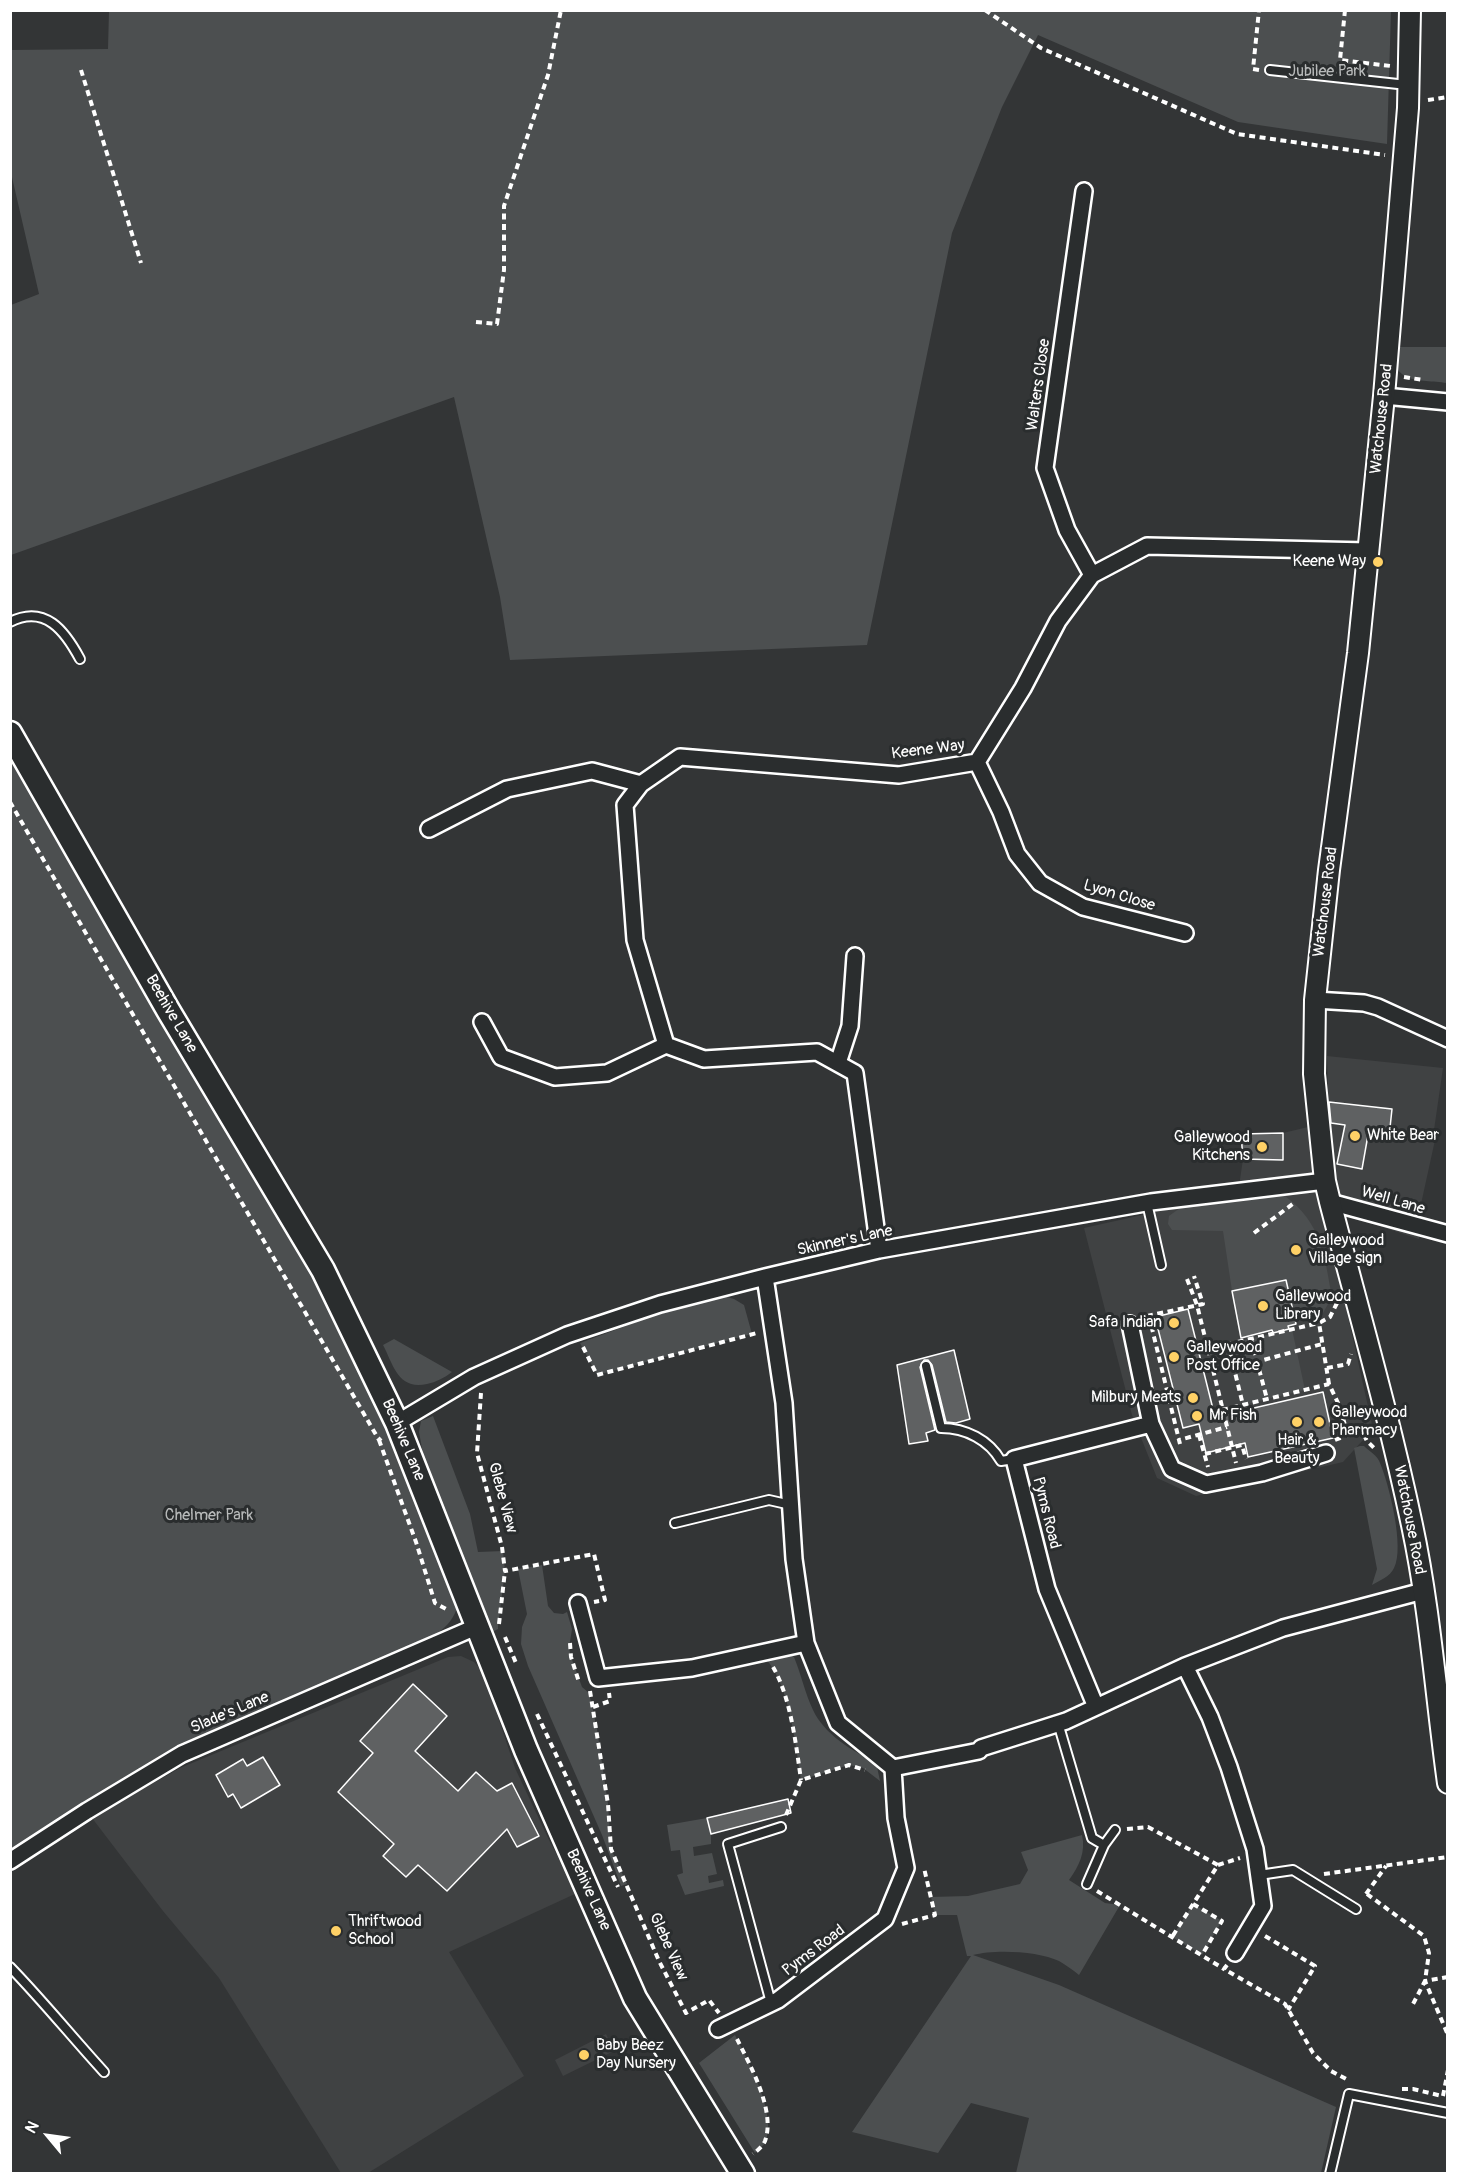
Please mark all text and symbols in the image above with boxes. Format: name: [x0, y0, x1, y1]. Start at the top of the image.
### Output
park label: Jubilee Park: [1288, 62, 1366, 82]
street label: Walters Close: [1023, 338, 1055, 432]
street label: Watchouse Road: [1367, 363, 1397, 475]
place label: Keene Way: [1293, 552, 1366, 572]
marker: Keene Way: [1371, 555, 1385, 569]
street label: Keene Way: [890, 736, 966, 764]
street label: Watchouse Road: [1310, 846, 1342, 958]
street label: Lyon Close: [1081, 876, 1157, 916]
street label: Beehive Lane: [141, 971, 201, 1057]
place label: White Bear: [1367, 1126, 1439, 1146]
place label: Galleywood Kitchens: [1174, 1128, 1250, 1166]
marker: White Bear: [1348, 1129, 1362, 1143]
marker: Galleywood Kitchens: [1255, 1140, 1269, 1154]
street label: Well Lane: [1359, 1183, 1427, 1219]
street label: Skinner's Lane: [796, 1222, 894, 1260]
place label: Galleywood Village sign: [1308, 1231, 1384, 1269]
marker: Galleywood Village sign: [1289, 1243, 1303, 1257]
place label: Galleywood Library: [1275, 1287, 1351, 1325]
marker: Galleywood Library: [1256, 1299, 1270, 1313]
place label: Safa Indian: [1088, 1313, 1162, 1333]
marker: Safa Indian: [1167, 1316, 1181, 1330]
place label: Galleywood Post Office: [1186, 1338, 1262, 1376]
marker: Galleywood Post Office: [1167, 1350, 1181, 1364]
place label: Milbury Meats: [1091, 1388, 1181, 1408]
marker: Milbury Meats: [1186, 1391, 1200, 1405]
street label: Beehive Lane: [377, 1396, 429, 1484]
place label: Galleywood Pharmacy: [1331, 1403, 1407, 1441]
place label: Mr Fish: [1209, 1406, 1257, 1426]
marker: Mr Fish: [1190, 1409, 1204, 1423]
marker: Hair & Beauty: [1290, 1415, 1304, 1429]
marker: Galleywood Pharmacy: [1312, 1415, 1326, 1429]
place label: Hair & Beauty: [1274, 1431, 1320, 1469]
street label: Glebe View: [483, 1461, 521, 1535]
street label: Watchouse Road: [1389, 1464, 1429, 1576]
street label: Pyms Road: [1028, 1475, 1064, 1551]
park label: Chelmer Park: [165, 1506, 253, 1526]
street label: Slade's Lane: [188, 1688, 272, 1738]
street label: Beehive Lane: [561, 1846, 615, 1934]
street label: Glebe View: [644, 1910, 692, 1984]
place label: Thriftwood School: [348, 1912, 422, 1950]
street label: Pyms Road: [779, 1921, 849, 1981]
marker: Thriftwood School: [329, 1924, 343, 1938]
place label: Baby Beez Day Nursery: [596, 2036, 676, 2074]
marker: Baby Beez Day Nursery: [577, 2048, 591, 2062]
north arrow: [18, 2106, 78, 2166]
text: N: [21, 2118, 44, 2137]

